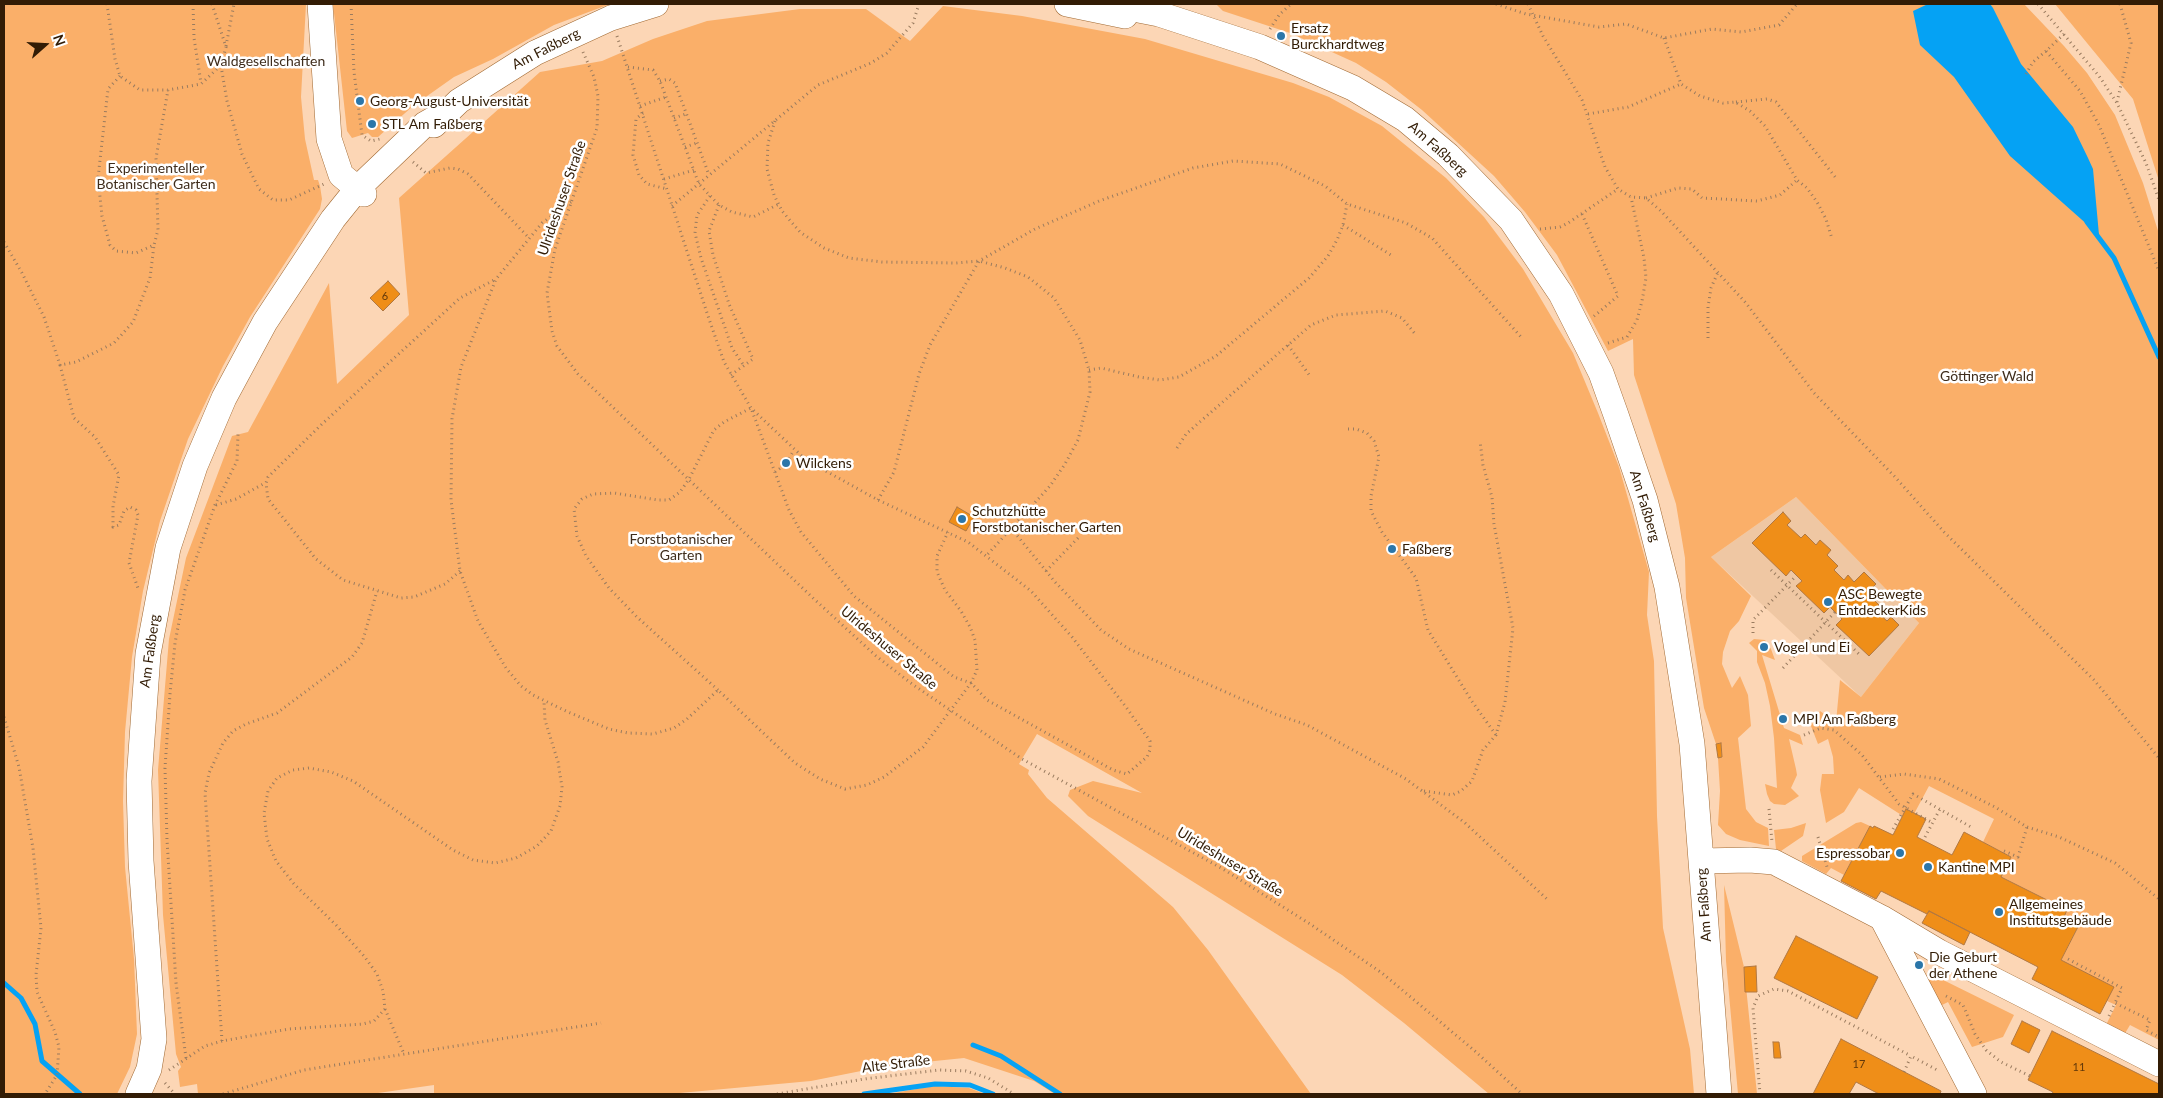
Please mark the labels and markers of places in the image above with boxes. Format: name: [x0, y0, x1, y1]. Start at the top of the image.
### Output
place label: Ersatz Burckhardtweg: [1291, 20, 1384, 52]
marker: Ersatz Burckhardtweg: [1275, 30, 1287, 42]
place label: Georg-August-Universität: [370, 93, 528, 109]
marker: Georg-August-Universität: [354, 95, 366, 107]
place label: STL Am Faßberg: [382, 116, 483, 132]
marker: STL Am Faßberg: [366, 118, 378, 130]
place label: Wilckens: [796, 455, 852, 471]
marker: Wilckens: [780, 457, 792, 469]
place label: Schutzhütte Forstbotanischer Garten: [972, 503, 1121, 536]
marker: Schutzhütte Forstbotanischer Garten: [956, 513, 968, 525]
place label: Faßberg: [1402, 541, 1451, 557]
marker: Faßberg: [1386, 543, 1398, 555]
place label: ASC Bewegte EntdeckerKids: [1838, 586, 1926, 618]
marker: ASC Bewegte EntdeckerKids: [1822, 596, 1834, 608]
place label: Vogel und Ei: [1774, 639, 1850, 655]
marker: Vogel und Ei: [1758, 641, 1770, 653]
place label: MPI Am Faßberg: [1793, 711, 1896, 727]
marker: MPI Am Faßberg: [1777, 713, 1789, 725]
place label: Espressobar: [1816, 845, 1890, 861]
marker: Espressobar: [1894, 847, 1906, 859]
place label: Kantine MPI: [1938, 859, 2015, 875]
marker: Kantine MPI: [1922, 861, 1934, 873]
place label: Allgemeines Institutsgebäude: [2009, 896, 2112, 929]
marker: Allgemeines Institutsgebäude: [1993, 906, 2005, 918]
place label: Die Geburt der Athene: [1929, 949, 1997, 982]
marker: Die Geburt der Athene: [1913, 959, 1925, 971]

